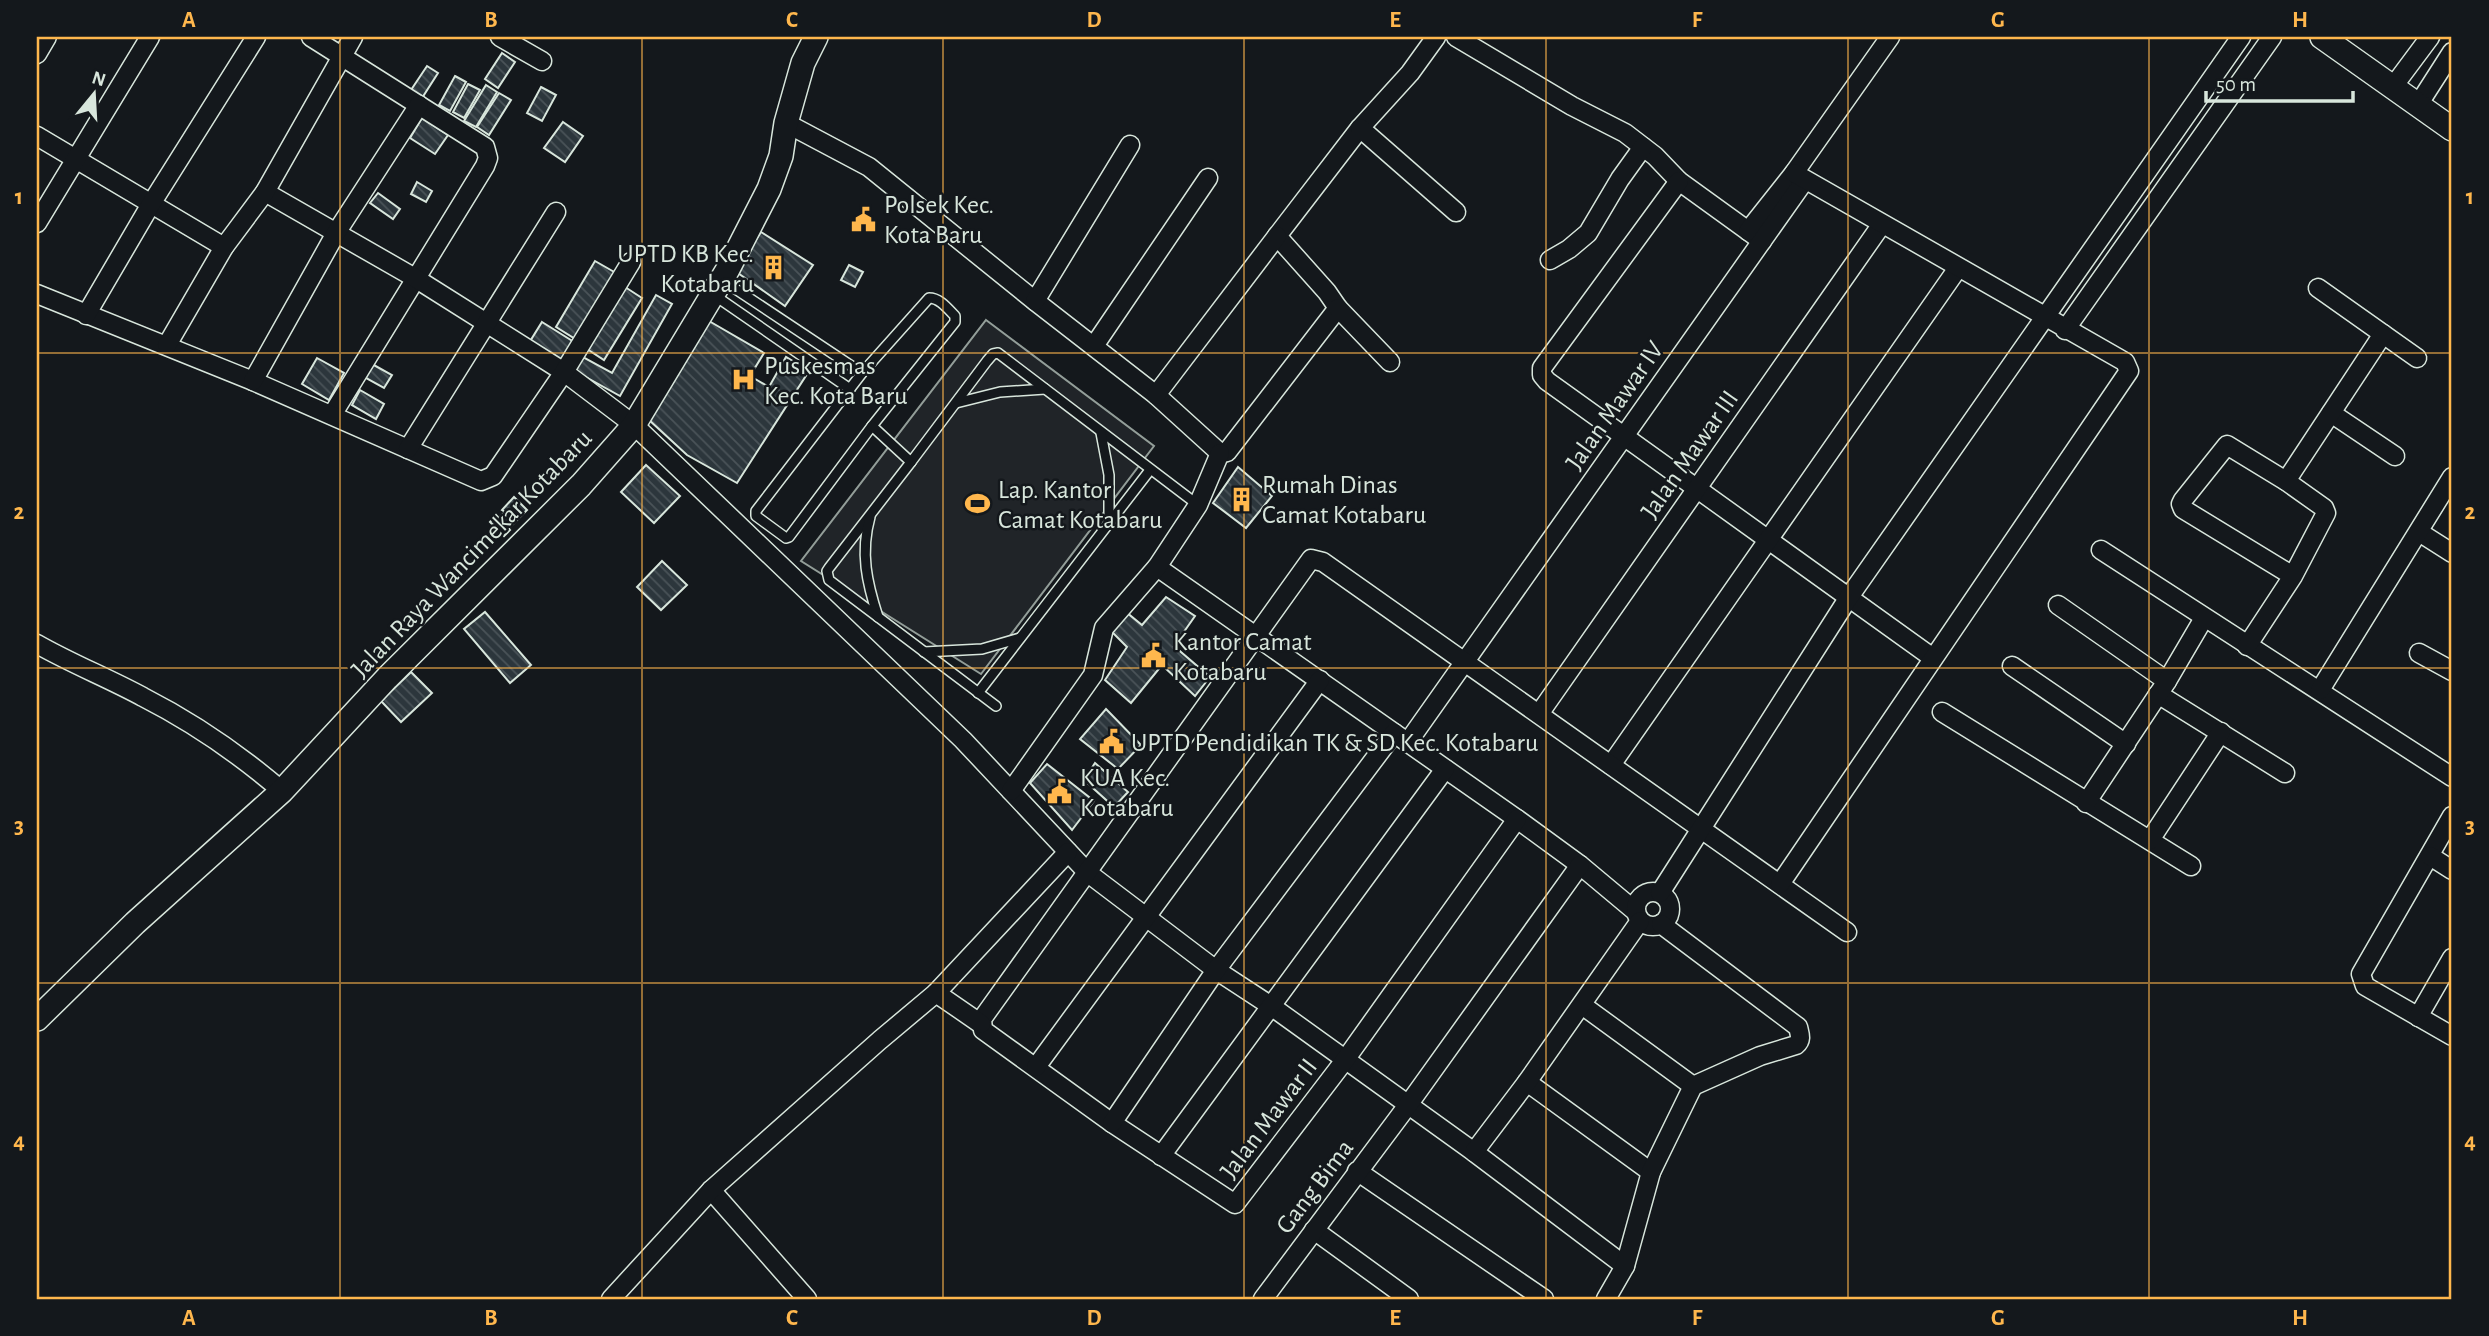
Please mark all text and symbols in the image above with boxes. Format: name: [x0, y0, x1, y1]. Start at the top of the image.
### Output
text: A: [182, 9, 196, 32]
text: B: [484, 9, 498, 32]
text: C: [786, 9, 798, 32]
text: D: [1086, 9, 1102, 32]
text: E: [1389, 9, 1401, 32]
text: F: [1692, 9, 1703, 32]
text: G: [1991, 9, 2005, 32]
text: H: [2292, 9, 2308, 32]
north arrow: [60, 60, 130, 130]
scale bar: [2206, 60, 2352, 104]
text: N: [90, 68, 108, 90]
text: 50 m: [2216, 74, 2256, 95]
text: 1: [15, 186, 23, 209]
text: 1: [2466, 186, 2474, 209]
place label: Polsek Kec. Kota Baru: [884, 192, 994, 248]
public building icon: Polsek Kec. Kota Baru: [850, 205, 878, 233]
place label: UPTD KB Kec. Kotabaru: [617, 241, 754, 297]
building icon: UPTD KB Kec. Kotabaru: [760, 254, 788, 282]
street label: Jalan Mawar IV: [1561, 336, 1669, 475]
place label: Puskesmas Kec. Kota Baru: [764, 353, 907, 409]
hospital icon: Puskesmas Kec. Kota Baru: [730, 366, 758, 394]
street label: Jalan Mawar III: [1636, 386, 1743, 523]
street label: Jalan Raya Wancimekar Kotabaru: [347, 425, 597, 683]
place label: Rumah Dinas Camat Kotabaru: [1262, 472, 1426, 528]
place label: Lap. Kantor Camat Kotabaru: [998, 477, 1162, 533]
building icon: Rumah Dinas Camat Kotabaru: [1228, 485, 1256, 513]
sports icon: Lap. Kantor Camat Kotabaru: [964, 490, 992, 518]
text: 2: [14, 501, 25, 524]
text: 2: [2465, 501, 2476, 524]
place label: Kantor Camat Kotabaru: [1173, 629, 1312, 685]
public building icon: Kantor Camat Kotabaru: [1139, 642, 1167, 670]
public building icon: UPTD Pendidikan TK & SD Kec. Kotabaru: [1097, 728, 1125, 756]
place label: UPTD Pendidikan TK & SD Kec. Kotabaru: [1131, 730, 1538, 756]
place label: KUA Kec. Kotabaru: [1080, 765, 1173, 821]
public building icon: KUA Kec. Kotabaru: [1046, 778, 1074, 806]
text: 3: [14, 815, 24, 838]
text: 3: [2465, 815, 2475, 838]
street label: Jalan Mawar II: [1215, 1054, 1322, 1183]
text: 4: [13, 1130, 25, 1153]
text: 4: [2464, 1130, 2476, 1153]
street label: Gang Bima: [1271, 1135, 1358, 1239]
text: A: [182, 1307, 196, 1330]
text: B: [484, 1307, 498, 1330]
text: C: [786, 1307, 798, 1330]
text: D: [1086, 1307, 1102, 1330]
text: E: [1389, 1307, 1401, 1330]
text: F: [1692, 1307, 1703, 1330]
text: G: [1991, 1307, 2005, 1330]
text: H: [2292, 1307, 2308, 1330]

